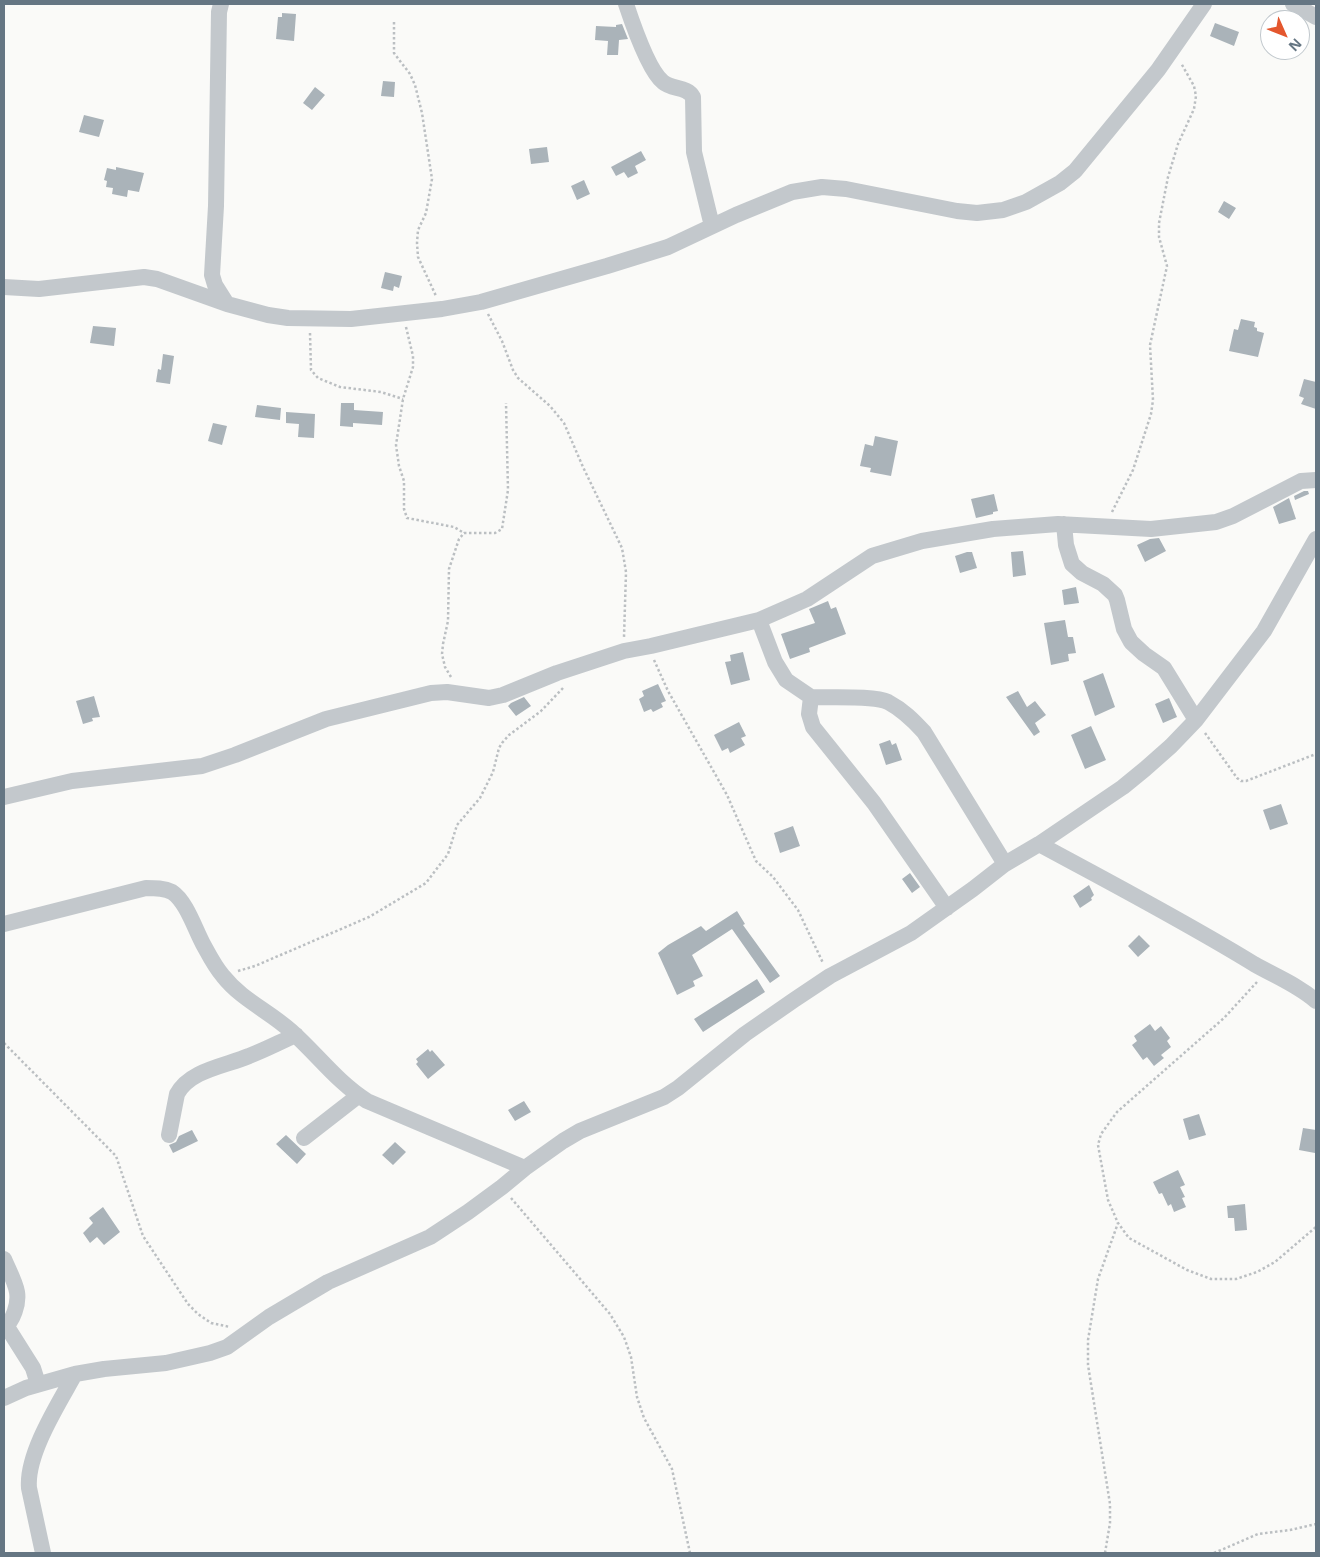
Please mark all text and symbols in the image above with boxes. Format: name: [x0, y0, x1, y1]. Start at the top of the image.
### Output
north arrow: [1260, 10, 1310, 60]
text: N: [1285, 34, 1306, 56]

